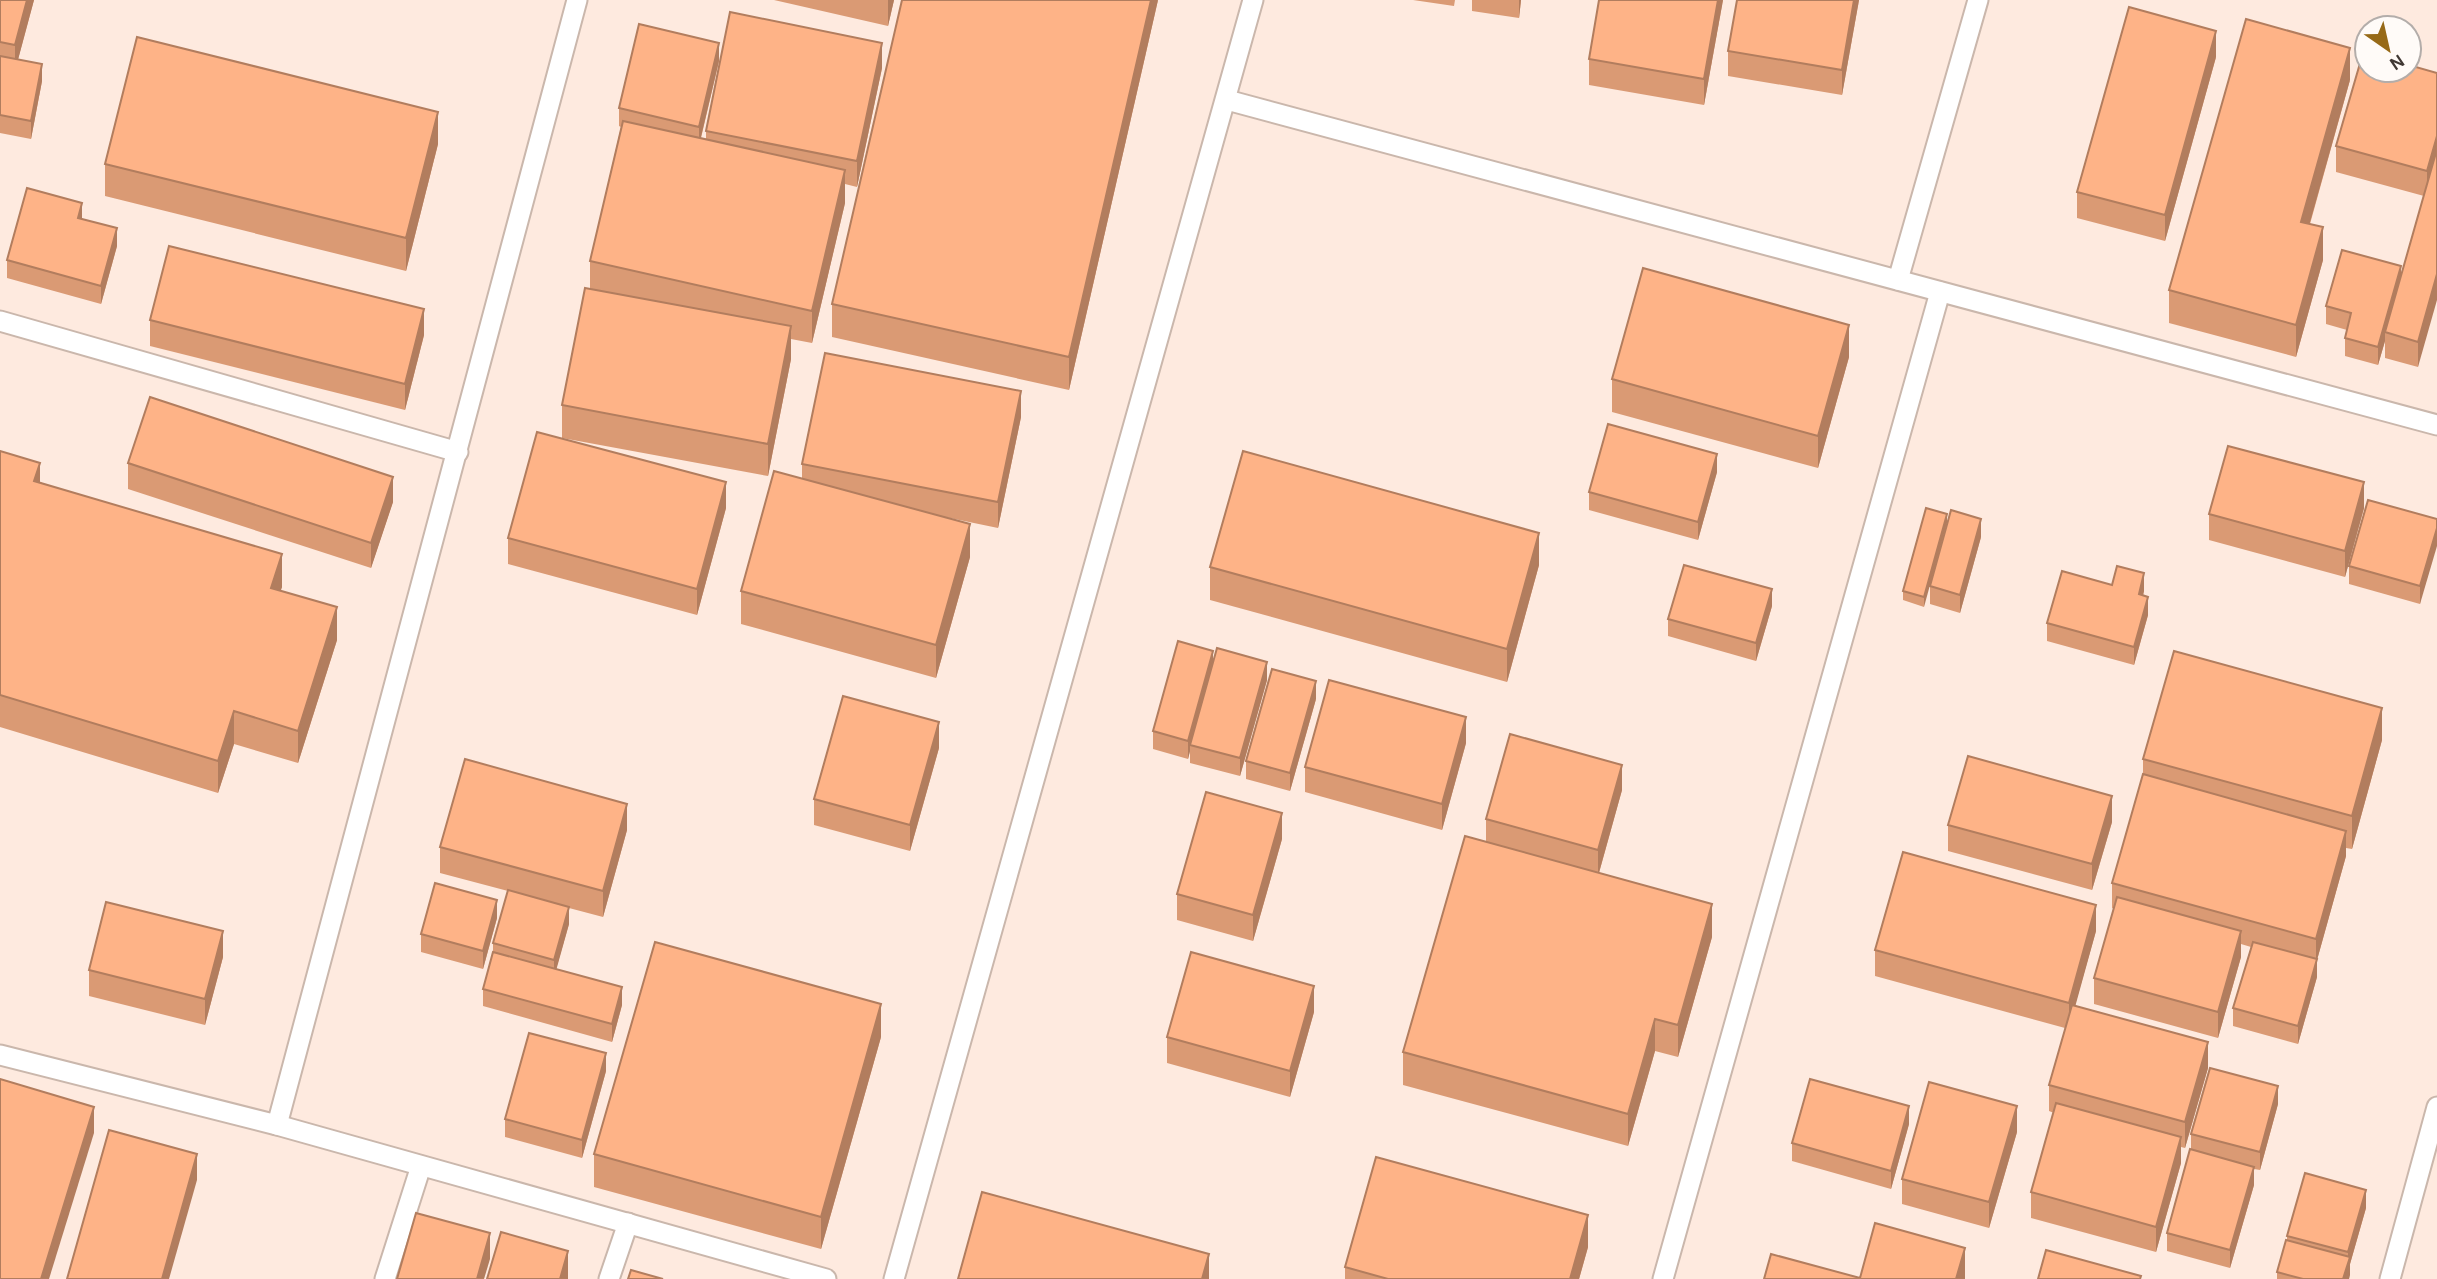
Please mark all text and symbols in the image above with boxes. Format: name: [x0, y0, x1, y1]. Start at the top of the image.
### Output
north arrow: [2353, 14, 2423, 84]
text: N: [2385, 49, 2409, 75]

